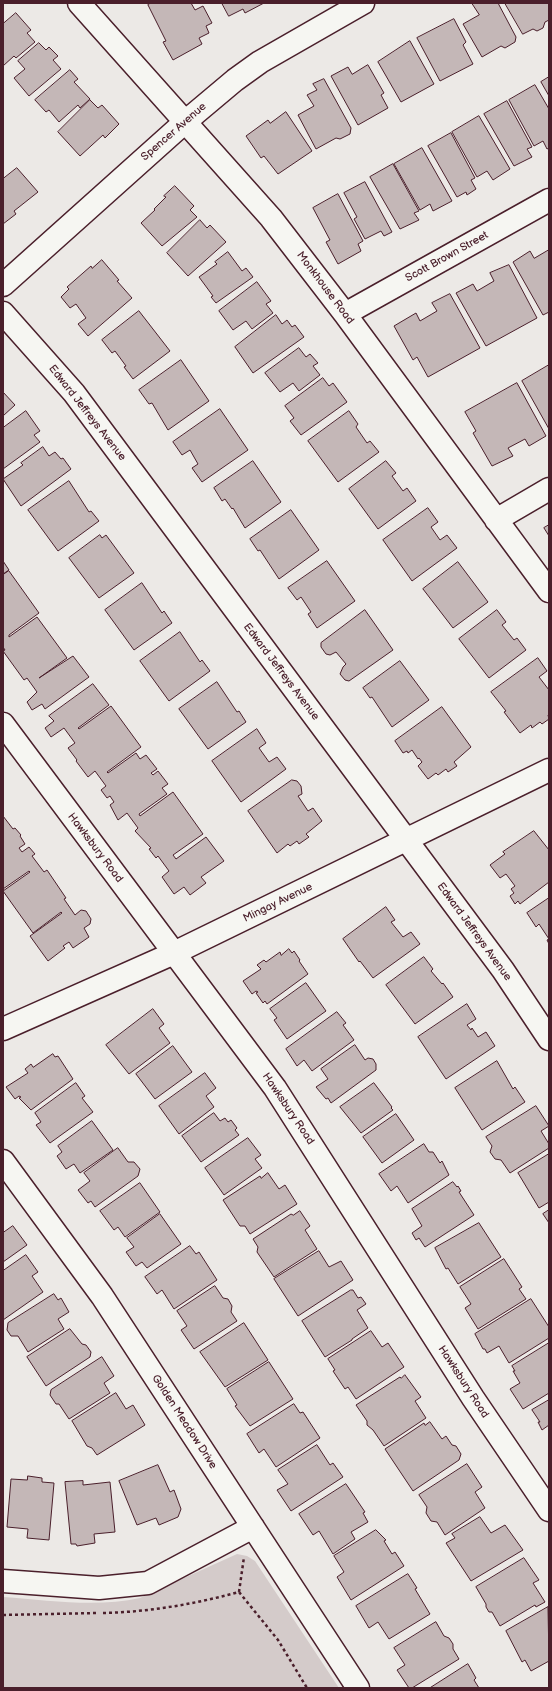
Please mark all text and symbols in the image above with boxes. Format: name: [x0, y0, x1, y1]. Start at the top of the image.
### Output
street label: Spencer Avenue: [139, 100, 209, 164]
street label: Scott Brown Street: [403, 229, 491, 285]
street label: Monkhouse Road: [293, 249, 357, 327]
street label: Edward Jeffreys Avenue: [45, 362, 129, 464]
street label: Edward Jeffreys Avenue: [240, 621, 322, 723]
street label: Hawksbury Road: [65, 811, 125, 885]
street label: Mingay Avenue: [241, 880, 315, 926]
street label: Edward Jeffreys Avenue: [434, 880, 514, 984]
street label: Hawksbury Road: [259, 1071, 317, 1147]
street label: Hawksbury Road: [435, 1343, 491, 1421]
street label: Golden Meadow Drive: [149, 1372, 219, 1472]

